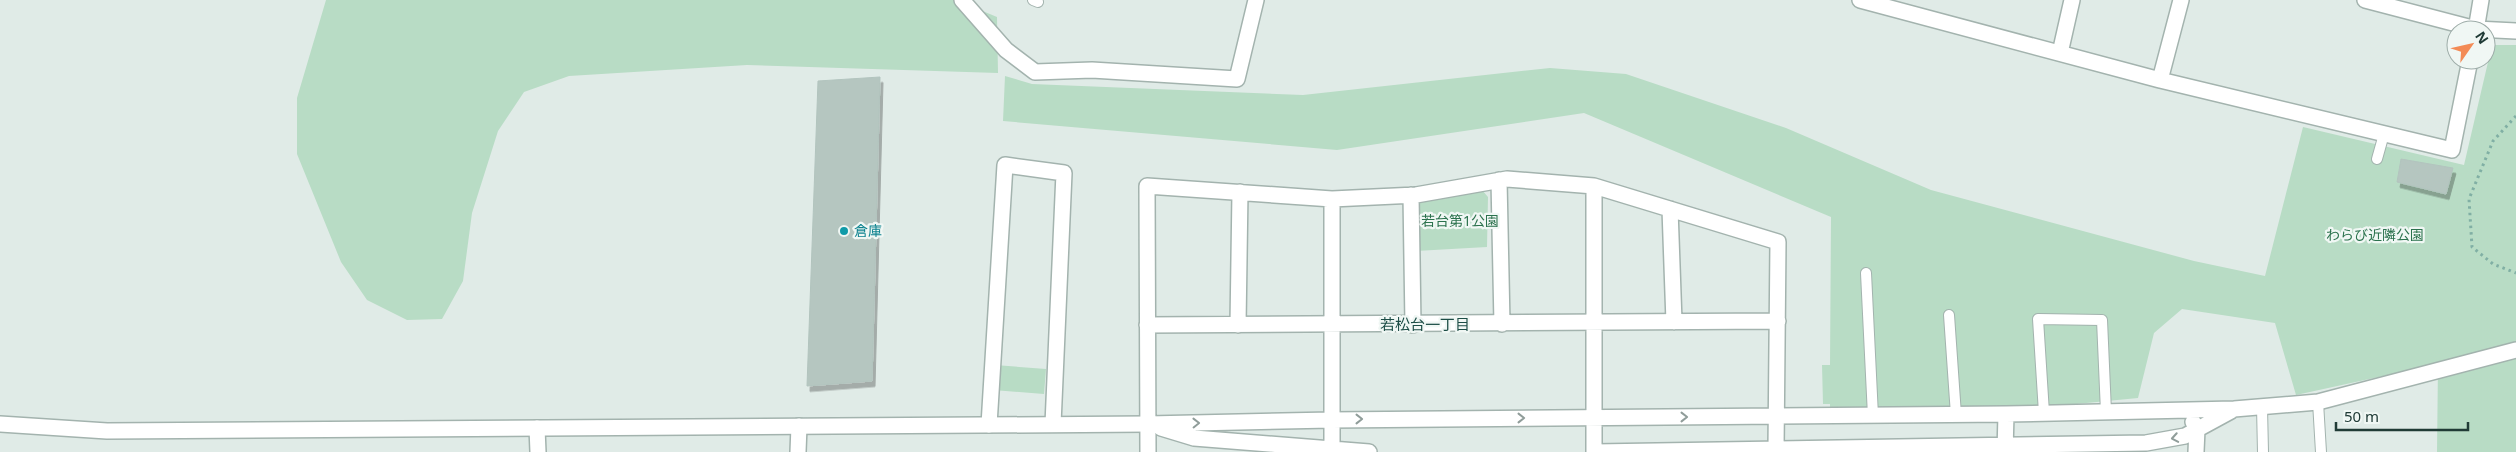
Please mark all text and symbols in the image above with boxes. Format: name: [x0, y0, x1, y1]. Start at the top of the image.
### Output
north arrow: [2446, 20, 2496, 70]
text: N: [2471, 27, 2493, 47]
park label: 若台第1公園: [1421, 211, 1499, 230]
place label: 倉庫: [854, 221, 882, 240]
marker: 倉庫: [838, 225, 850, 237]
park label: わらび近隣公園: [2326, 225, 2424, 244]
district label: 若松台一丁目: [1380, 314, 1470, 334]
scale bar: [2336, 400, 2468, 432]
text: 50 m: [2344, 406, 2379, 426]
one-way arrow: [1680, 412, 1688, 422]
one-way arrow: [1518, 413, 1526, 423]
one-way arrow: [1355, 414, 1363, 425]
one-way arrow: [1193, 417, 1201, 428]
one-way arrow: [2171, 432, 2179, 443]

